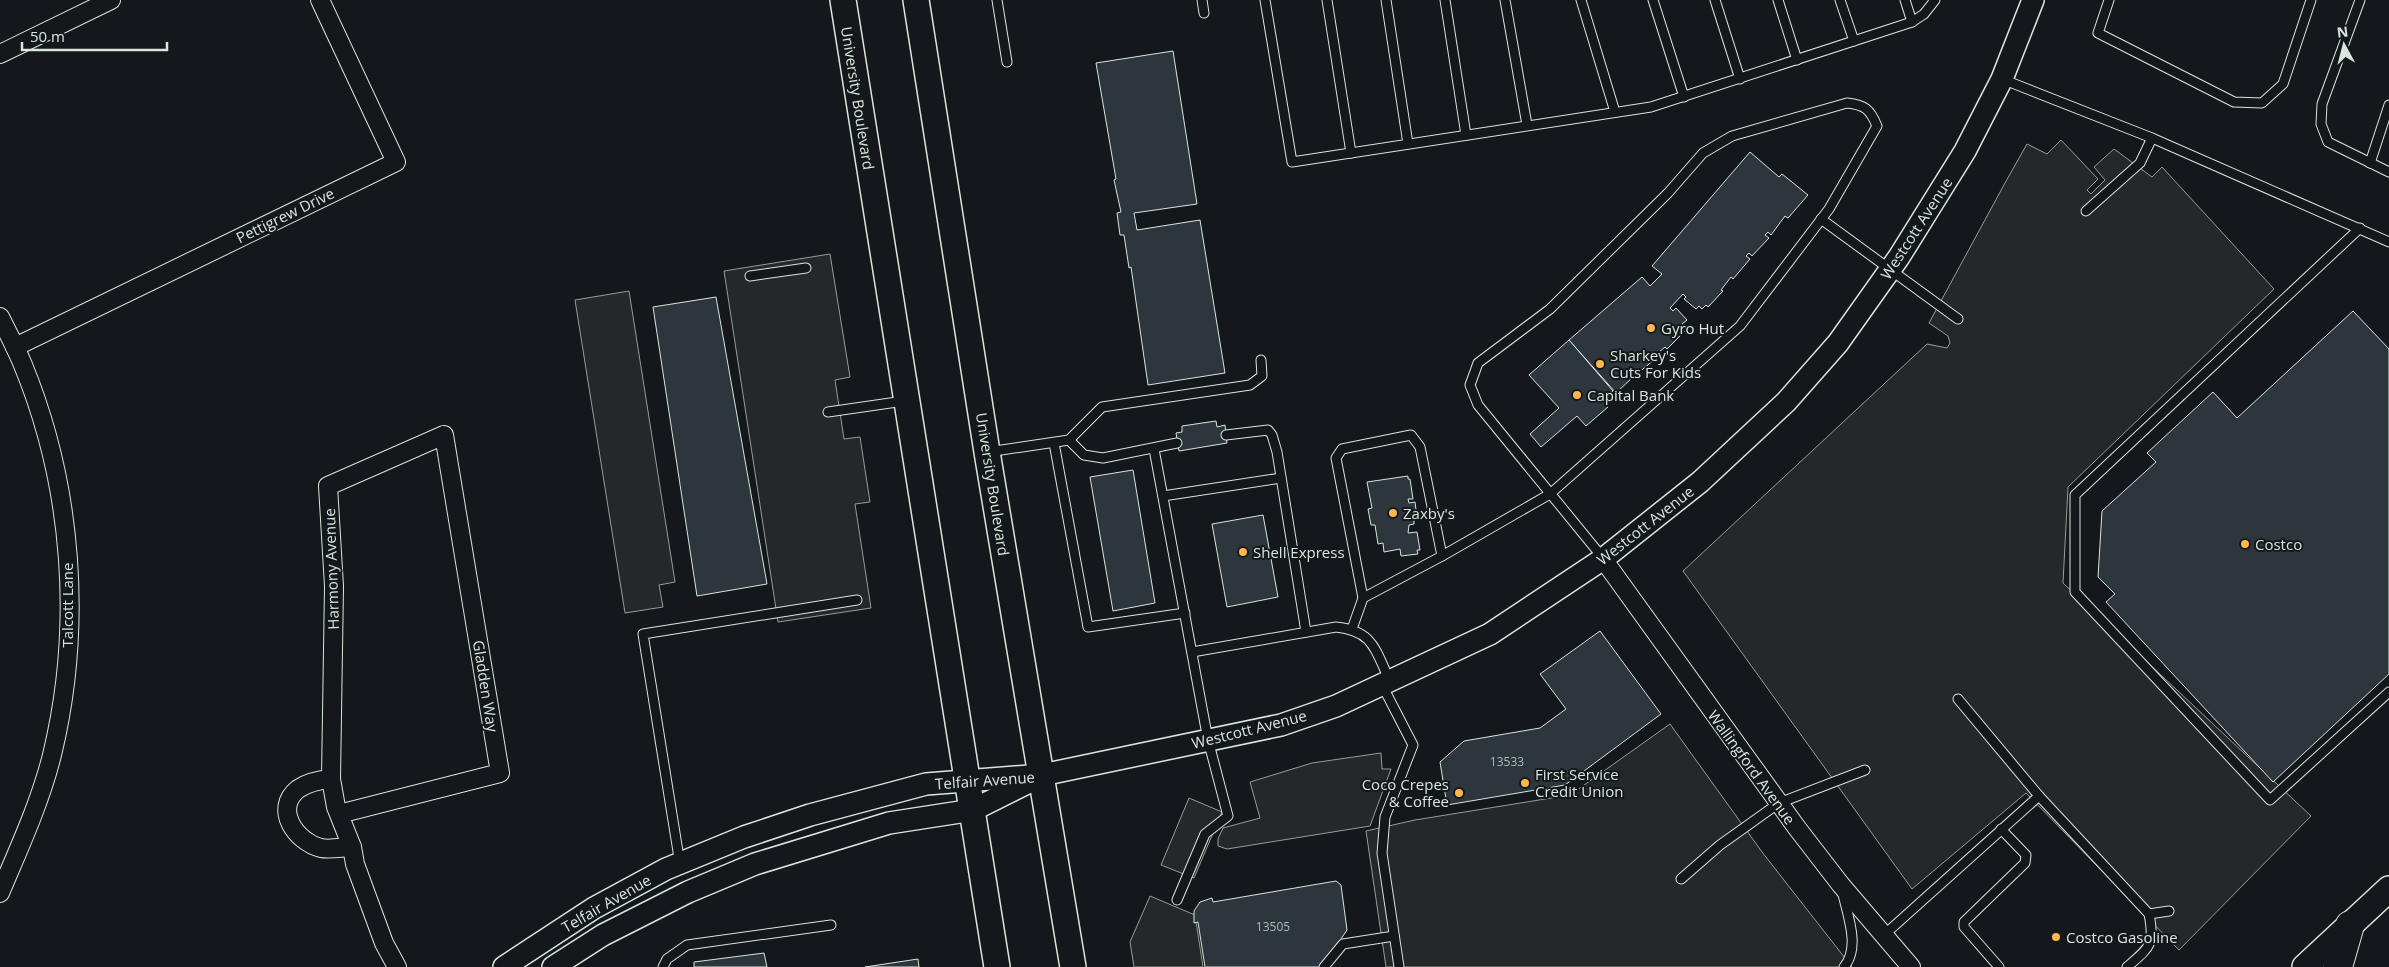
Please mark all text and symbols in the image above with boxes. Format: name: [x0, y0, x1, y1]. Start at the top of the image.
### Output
scale bar: [22, 20, 168, 52]
north arrow: [2319, 20, 2369, 70]
text: N: [2336, 21, 2349, 42]
street label: University Boulevard: [837, 25, 879, 171]
text: 50 m: [30, 26, 65, 46]
street label: Westcott Avenue: [1876, 173, 1956, 283]
street label: Pettigrew Drive: [233, 183, 337, 247]
place label: Gyro Hut: [1661, 318, 1724, 338]
marker: Gyro Hut: [1645, 322, 1657, 334]
place label: Sharkey's Cuts For Kids: [1610, 345, 1701, 382]
marker: Sharkey's Cuts For Kids: [1594, 358, 1606, 370]
place label: Capital Bank: [1587, 385, 1674, 405]
marker: Capital Bank: [1571, 389, 1583, 401]
street label: University Boulevard: [972, 411, 1014, 557]
street label: Westcott Avenue: [1592, 481, 1698, 569]
place label: Zaxby's: [1403, 503, 1455, 523]
marker: Zaxby's: [1387, 507, 1399, 519]
street label: Harmony Avenue: [319, 508, 343, 630]
place label: Costco: [2255, 534, 2302, 554]
marker: Costco: [2239, 538, 2251, 550]
place label: Shell Express: [1253, 542, 1345, 562]
marker: Shell Express: [1237, 546, 1249, 558]
street label: Talcott Lane: [57, 563, 77, 647]
street label: Gladden Way: [469, 639, 503, 734]
street label: Westcott Avenue: [1189, 705, 1309, 753]
street label: Wallingford Avenue: [1704, 706, 1800, 828]
house number: 13533: [1490, 753, 1524, 770]
place label: First Service Credit Union: [1535, 764, 1623, 801]
street label: Telfair Avenue: [934, 767, 1036, 793]
place label: Coco Crepes & Coffee: [1362, 774, 1449, 811]
marker: First Service Credit Union: [1519, 777, 1531, 789]
marker: Coco Crepes & Coffee: [1453, 787, 1465, 799]
street label: Telfair Avenue: [558, 869, 654, 937]
house number: 13505: [1256, 918, 1290, 935]
place label: Costco Gasoline: [2066, 927, 2178, 947]
marker: Costco Gasoline: [2050, 931, 2062, 943]

